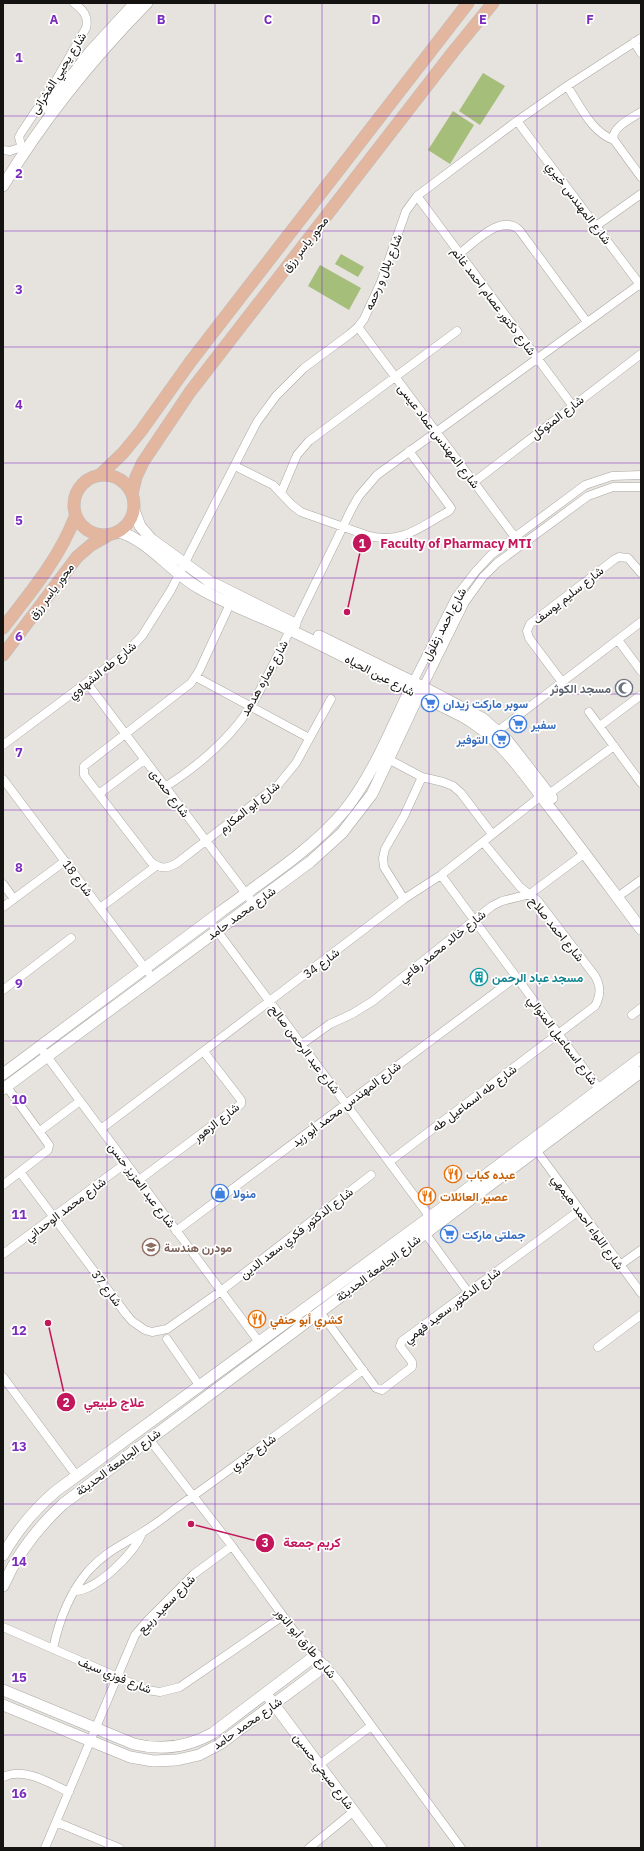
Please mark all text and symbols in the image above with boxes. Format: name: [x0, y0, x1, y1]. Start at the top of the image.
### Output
text: A: [50, 11, 59, 28]
text: B: [157, 11, 166, 28]
text: C: [264, 11, 273, 28]
text: D: [371, 11, 381, 28]
text: E: [479, 11, 487, 28]
text: F: [586, 11, 594, 28]
street label: شارع يحيي الفخرانى: [27, 29, 92, 118]
text: 1: [15, 49, 23, 66]
street label: شارع المهندس خيري: [541, 159, 615, 249]
text: 2: [15, 165, 23, 182]
street label: محور ياسر رزق: [279, 213, 332, 275]
street label: شارع بلال و رحمه: [361, 232, 407, 313]
street label: شارع دكتور عصام احمد غانم: [447, 244, 540, 359]
text: 3: [15, 281, 23, 298]
street label: شارع المهندس عماد عيسى: [393, 381, 483, 492]
street label: شارع المتوكل: [528, 392, 588, 444]
text: 4: [15, 396, 23, 413]
text: 5: [15, 512, 23, 529]
callout: Faculty of Pharmacy MTI: [352, 531, 540, 556]
text: Faculty of Pharmacy MTI: [380, 535, 532, 552]
text: 1: [358, 536, 366, 551]
street label: محور ياسر رزق: [25, 560, 78, 623]
street label: شارع سليم يوسف: [530, 563, 607, 629]
street label: شارع احمد زغلول: [419, 585, 471, 664]
text: 6: [15, 628, 23, 645]
street label: شارع طه الشهاوي: [65, 638, 141, 704]
street label: شارع عماره هدهد: [237, 638, 293, 719]
street label: شارع عين الحياه: [341, 651, 418, 701]
mosque icon: مسجد الكوثر: [614, 678, 634, 698]
place label: مسجد الكوثر: [549, 681, 611, 697]
supermarket icon: سوبر ماركت زيدان: [420, 693, 440, 713]
place label: سوبر ماركت زيدان: [443, 696, 528, 712]
supermarket icon: سفير: [508, 714, 528, 734]
place label: سفير: [530, 717, 556, 733]
supermarket icon: التوفير: [491, 729, 511, 749]
place label: التوفير: [455, 732, 488, 748]
text: 7: [15, 744, 23, 761]
street label: شارع حمدى: [145, 766, 193, 821]
street label: شارع ابو المكارم: [215, 778, 284, 838]
street label: شارع 18: [58, 857, 96, 900]
text: 8: [15, 859, 23, 876]
street label: شارع محمد حامد: [204, 883, 280, 945]
street label: شارع احمد صلاح: [525, 894, 588, 966]
street label: شارع خالد محمد رفاعي: [396, 906, 490, 988]
street label: شارع 34: [300, 945, 343, 983]
building icon: مسجد عباد الرحمن: [469, 967, 489, 987]
place label: مسجد عباد الرحمن: [492, 970, 584, 986]
text: 9: [15, 975, 23, 992]
street label: شارع اسماعيل المنوالي: [522, 992, 601, 1089]
street label: شارع عبد الرحمن صالح: [265, 1001, 343, 1098]
street label: شارع المهندس محمد أبو زيد: [288, 1058, 405, 1152]
street label: شارع طه اسماعيل طه: [429, 1061, 520, 1136]
text: 10: [11, 1091, 27, 1108]
street label: شارع الزهور: [189, 1099, 243, 1147]
street label: شارع عبد العزيز حسن: [103, 1139, 179, 1232]
restaurant icon: عبده كباب: [443, 1164, 463, 1184]
place label: عبده كباب: [466, 1167, 515, 1182]
street label: شارع اللواء احمد هيمهي: [546, 1172, 627, 1274]
street label: شارع محمد الوحداني: [21, 1174, 110, 1247]
shop icon: منولا: [210, 1183, 230, 1203]
street label: شارع الدكتور فكري سعد الدين: [236, 1184, 358, 1284]
place label: منولا: [233, 1186, 257, 1202]
restaurant icon: عصير العائلات: [417, 1186, 437, 1206]
place label: عصير العائلات: [440, 1189, 508, 1205]
text: 11: [11, 1206, 27, 1223]
supermarket icon: جملتى ماركت: [439, 1224, 459, 1244]
place label: جملتى ماركت: [462, 1227, 526, 1243]
street label: شارع الجامعة الحديثة: [333, 1231, 425, 1306]
school or university icon: مودرن هندسة: [141, 1237, 161, 1257]
place label: مودرن هندسة: [164, 1240, 233, 1256]
street label: شارع الدكتور سعيد فهمي: [401, 1264, 505, 1349]
street label: شارع 37: [87, 1267, 125, 1310]
restaurant icon: كشري أبو حنفي: [247, 1309, 267, 1329]
place label: كشري أبو حنفي: [270, 1312, 343, 1330]
text: 12: [11, 1322, 27, 1339]
callout: علاج طبيعي: [56, 1390, 152, 1415]
text: علاج طبيعي: [84, 1394, 144, 1413]
text: 2: [62, 1395, 70, 1410]
street label: شارع الجامعة الحديثة: [73, 1425, 165, 1500]
street label: شارع خيري: [227, 1430, 281, 1476]
text: 13: [11, 1438, 27, 1455]
callout: كريم جمعة: [255, 1530, 349, 1555]
text: كريم جمعة: [283, 1534, 341, 1551]
text: 3: [261, 1535, 269, 1550]
text: 14: [11, 1553, 27, 1570]
street label: شارع سعيد ربيع: [134, 1571, 199, 1638]
street label: شارع طارق أبو النور: [270, 1604, 340, 1682]
street label: شارع فوزي سيف: [75, 1653, 154, 1699]
text: 15: [11, 1669, 27, 1686]
street label: شارع محمد حامد: [209, 1693, 286, 1754]
street label: شارع صبحي حسين: [288, 1730, 358, 1814]
text: 16: [11, 1785, 27, 1802]

